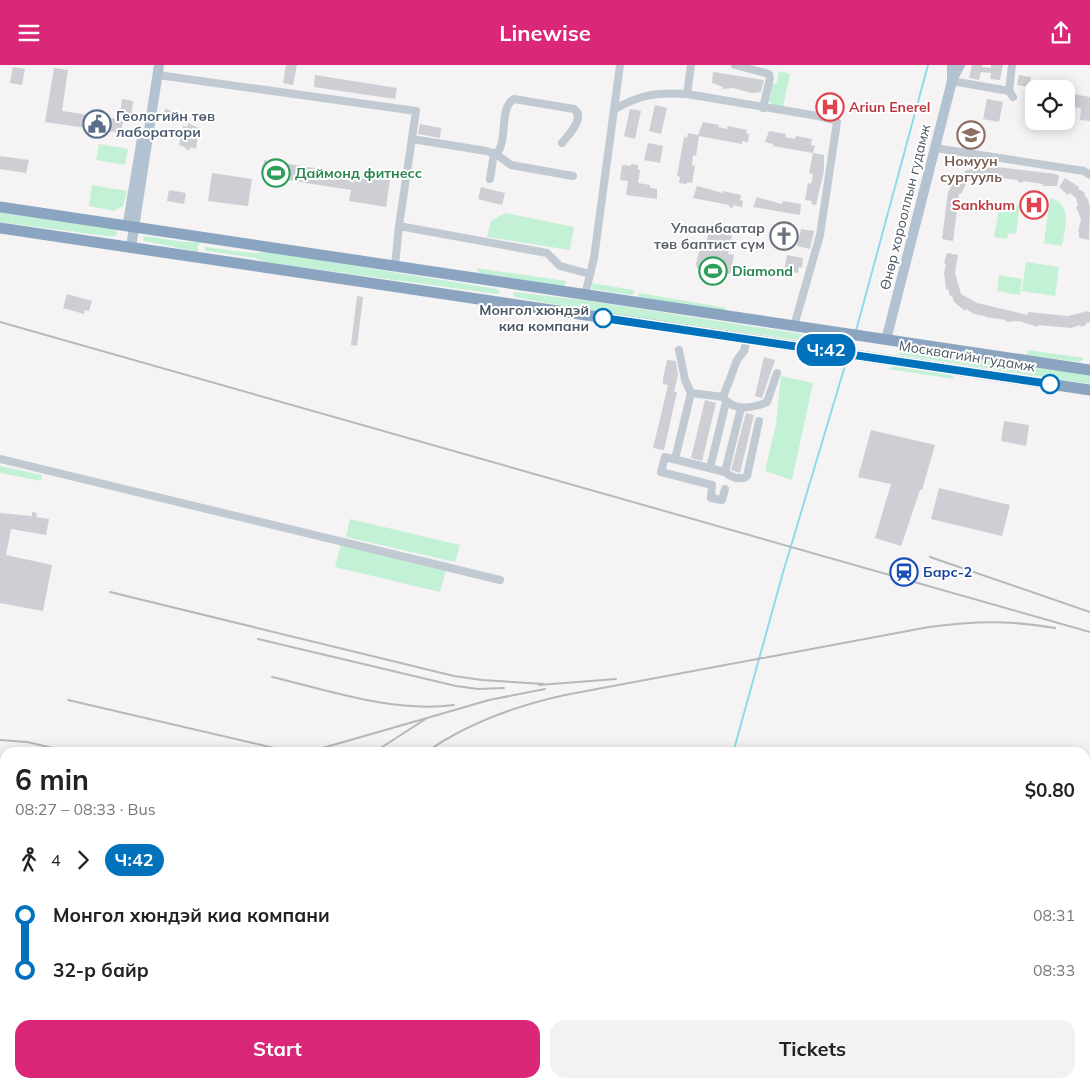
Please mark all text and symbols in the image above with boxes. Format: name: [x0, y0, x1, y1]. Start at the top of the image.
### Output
icon: menu: [15, 19, 43, 47]
text: Linewise: [499, 19, 591, 47]
icon: share: [1047, 19, 1075, 47]
map controls: [1025, 80, 1075, 130]
button: locate: [1025, 80, 1075, 130]
hospital icon: Ariun Enerel: [815, 92, 845, 122]
place label: Ariun Enerel: [849, 98, 930, 116]
place label: Геологийн төв лаборатори: [116, 107, 215, 141]
public building icon: Геологийн төв лаборатори: [82, 109, 112, 139]
school or university icon: Номуун сургууль: [956, 120, 986, 150]
street label: Өнөр хорооллын гудамж: [876, 122, 934, 292]
place label: Номуун сургууль: [940, 152, 1002, 186]
sports icon: Даймонд фитнесс: [261, 158, 291, 188]
place label: Даймонд фитнесс: [295, 164, 422, 182]
hospital icon: Sankhum: [1019, 190, 1049, 220]
place label: Sankhum: [952, 196, 1015, 214]
place label: Улаанбаатар төв баптист сүм: [654, 219, 765, 253]
church icon: Улаанбаатар төв баптист сүм: [769, 221, 799, 251]
sports icon: Diamond: [698, 256, 728, 286]
place label: Diamond: [732, 262, 793, 280]
place label: Монгол хюндэй киа компани: [479, 301, 589, 335]
marker: Монгол хюндэй киа компани: [593, 308, 613, 328]
line badge: Ч:42: [791, 334, 861, 366]
street label: Москвагийн гудамж: [898, 336, 1037, 376]
text: Ч:42: [807, 338, 845, 361]
unlabelled marker: [1040, 374, 1060, 394]
station icon: Барс-2: [889, 557, 919, 587]
place label: Барс-2: [923, 563, 972, 581]
text: 6 min: [15, 762, 89, 797]
text: $0.80: [1025, 778, 1075, 802]
text: 08:27 – 08:33 · Bus: [15, 799, 156, 819]
icon: walk: [15, 846, 43, 874]
icon: forward: [69, 846, 97, 874]
text: Ч:42: [115, 848, 154, 871]
text: 4: [51, 850, 61, 870]
text: Монгол хюндэй киа компани: [53, 903, 330, 927]
text: 08:31: [1033, 905, 1075, 925]
text: 32-р байр: [53, 958, 149, 982]
text: 08:33: [1033, 960, 1075, 980]
button: Start: [15, 1020, 540, 1078]
button: Tickets: [550, 1020, 1075, 1078]

